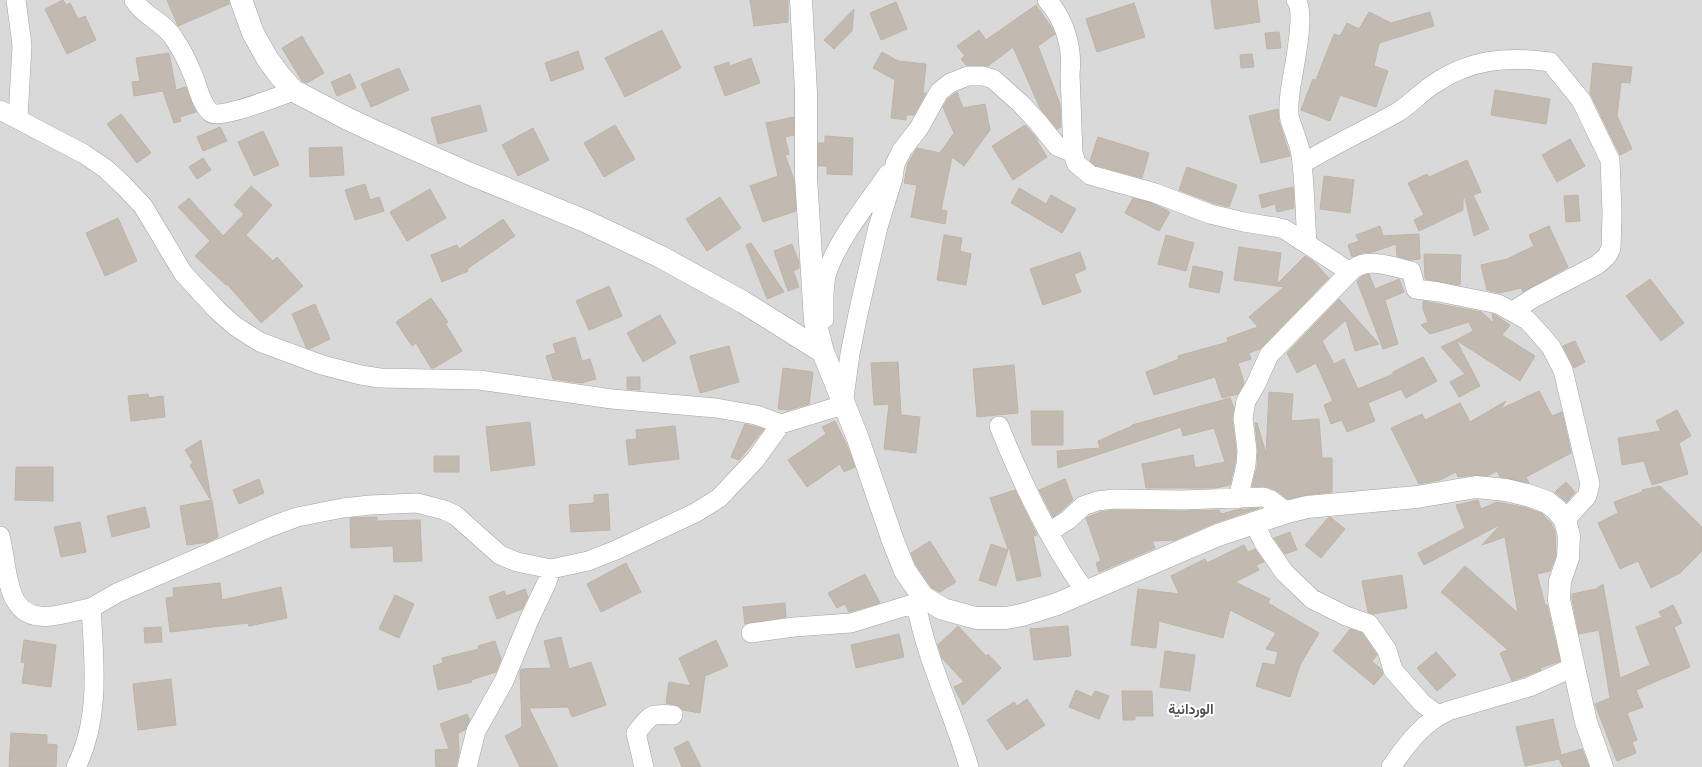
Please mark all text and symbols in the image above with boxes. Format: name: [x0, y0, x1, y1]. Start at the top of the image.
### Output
district label: الوردانية: [1168, 700, 1214, 718]

